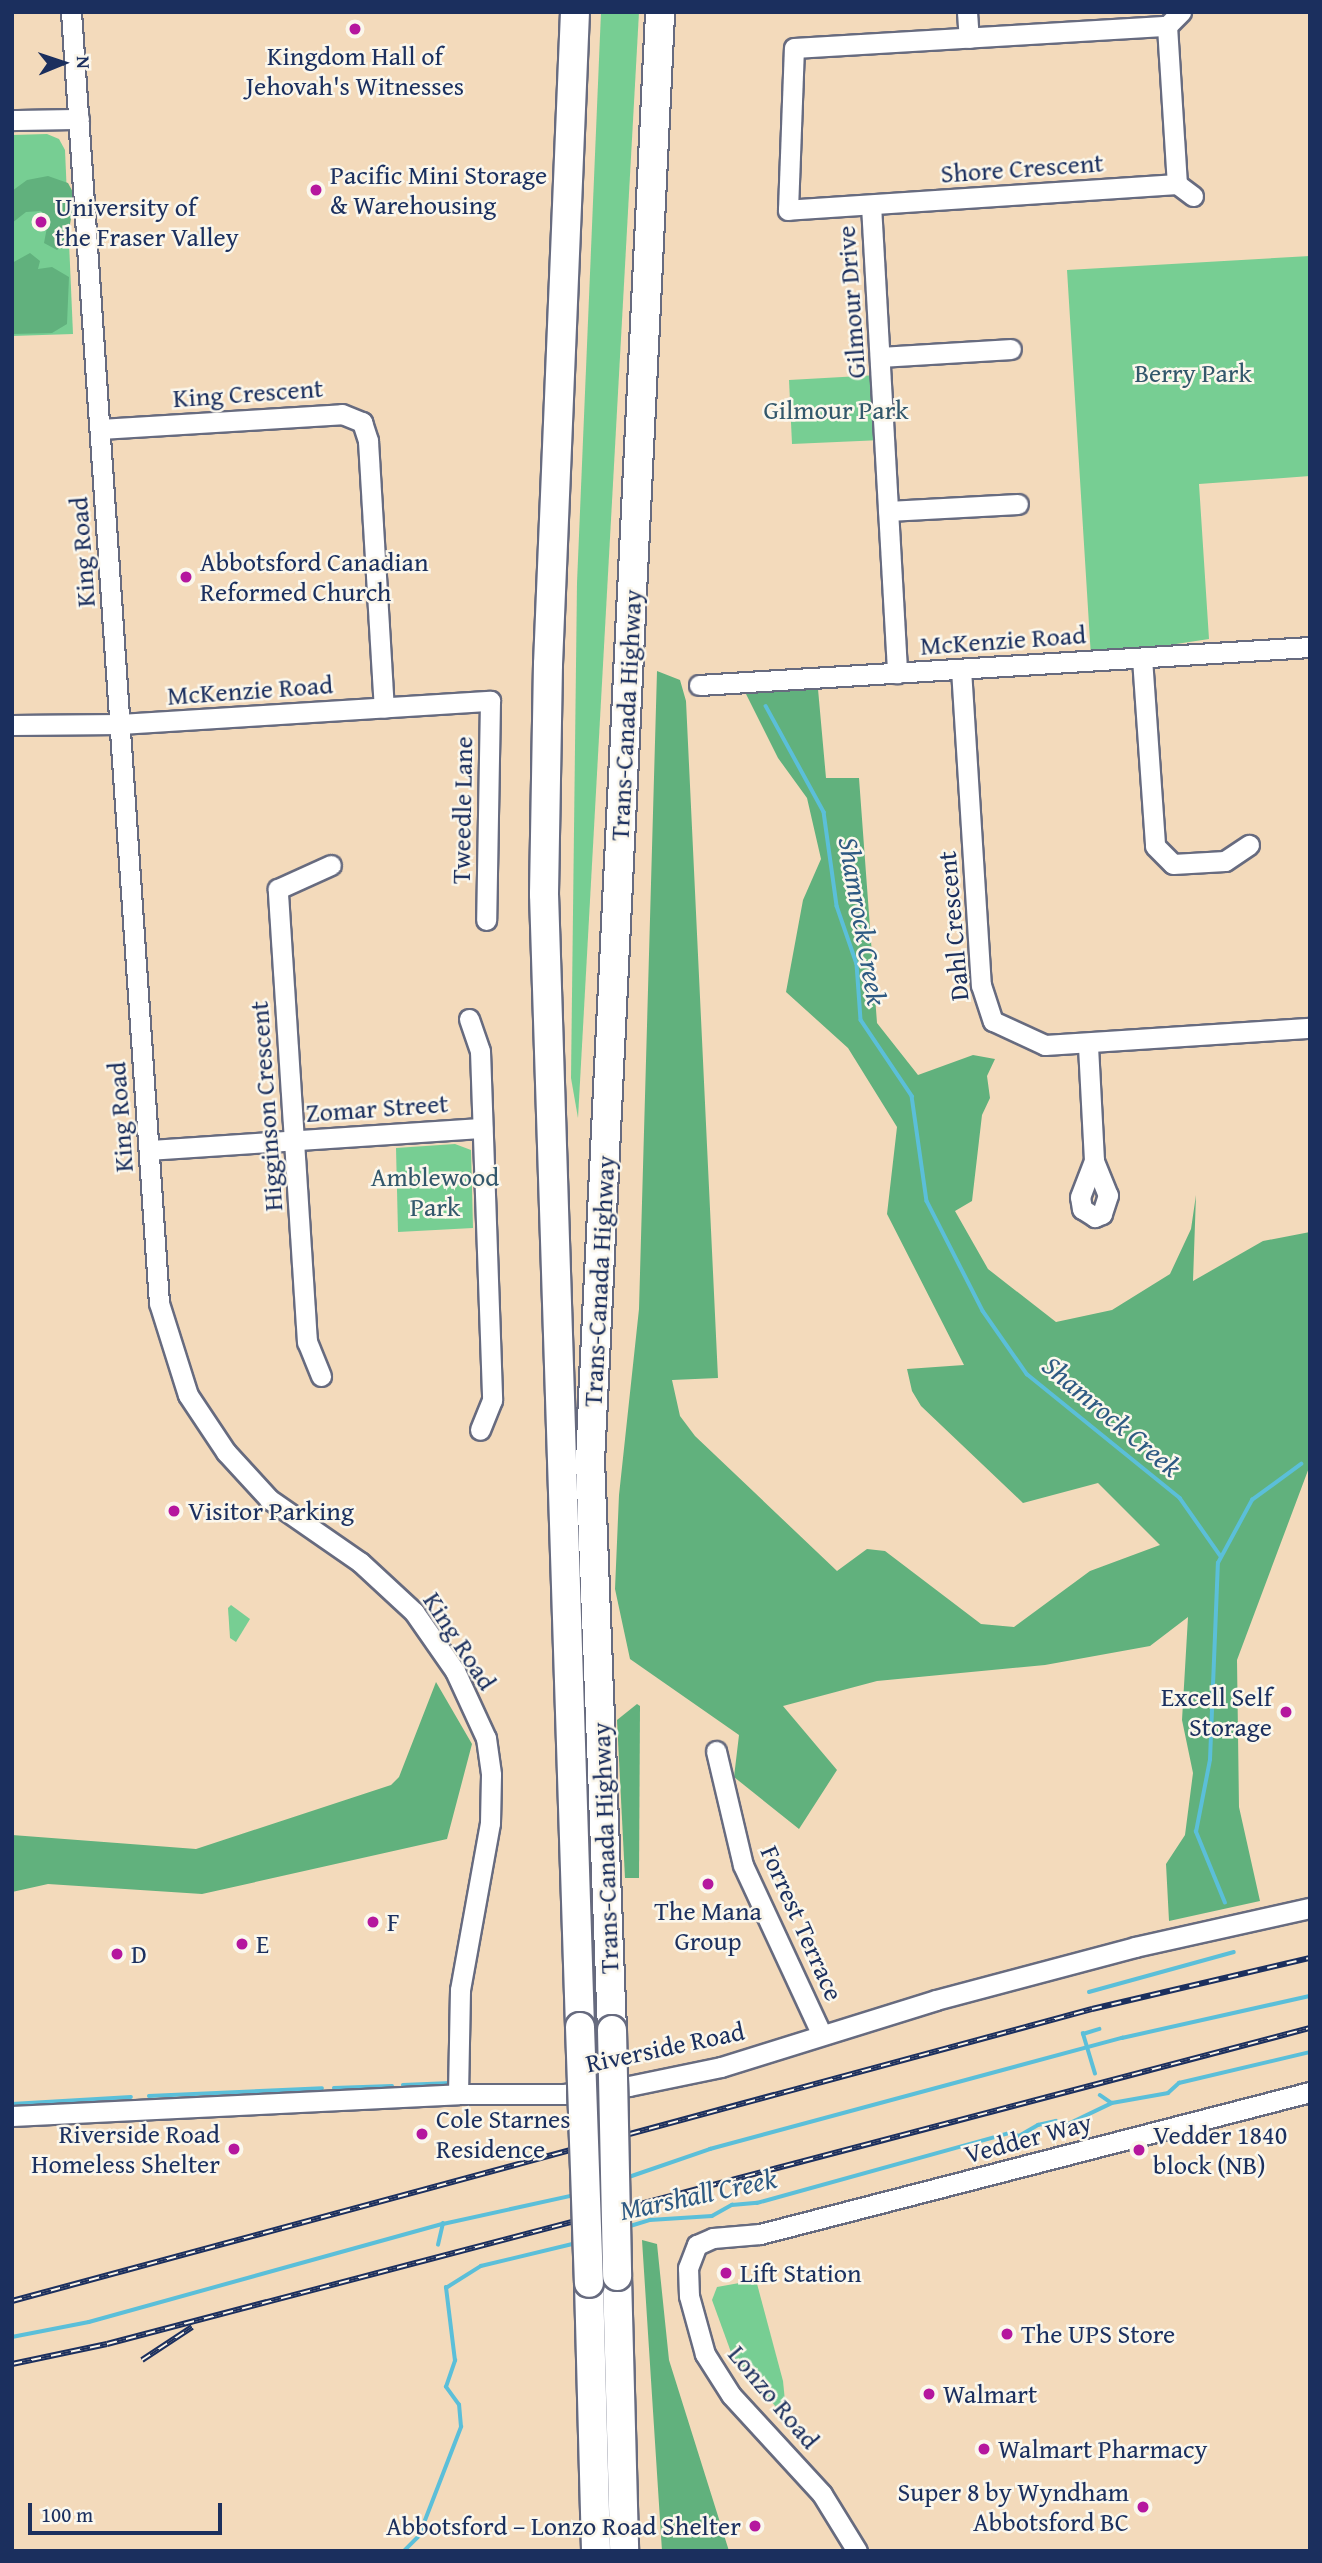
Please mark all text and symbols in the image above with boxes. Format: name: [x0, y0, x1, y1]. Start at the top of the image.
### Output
marker: Kingdom Hall of Jehovah's Witnesses: [347, 21, 363, 37]
north arrow: [28, 28, 98, 98]
place label: Kingdom Hall of Jehovah's Witnesses: [246, 40, 464, 102]
text: N: [70, 55, 98, 69]
street label: Shore Crescent: [939, 147, 1105, 189]
place label: Pacific Mini Storage & Warehousing: [330, 159, 547, 220]
marker: Pacific Mini Storage & Warehousing: [308, 182, 324, 198]
place label: University of the Fraser Valley: [55, 191, 239, 252]
marker: University of the Fraser Valley: [33, 214, 49, 230]
street label: Gilmour Drive: [830, 224, 872, 380]
park label: Berry Park: [1134, 357, 1252, 389]
street label: King Crescent: [172, 372, 324, 414]
park label: Gilmour Park: [763, 394, 909, 426]
street label: King Road: [63, 496, 101, 608]
place label: Abbotsford Canadian Reformed Church: [200, 546, 428, 608]
marker: Abbotsford Canadian Reformed Church: [178, 569, 194, 585]
street label: Trans-Canada Highway: [604, 588, 648, 842]
street label: McKenzie Road: [919, 619, 1087, 661]
street label: McKenzie Road: [166, 669, 334, 711]
street label: Tweedle Lane: [445, 736, 479, 884]
water label: Shamrock Creek: [832, 834, 894, 1008]
street label: Dahl Crescent: [931, 850, 975, 1002]
street label: Higginson Crescent: [243, 1000, 289, 1212]
street label: King Road: [101, 1061, 139, 1173]
street label: Zomar Street: [305, 1087, 449, 1129]
street label: Trans-Canada Highway: [577, 1154, 621, 1408]
park label: Amblewood Park: [371, 1161, 499, 1222]
water label: Shamrock Creek: [1036, 1348, 1188, 1484]
place label: Visitor Parking: [188, 1495, 354, 1527]
marker: Visitor Parking: [166, 1503, 182, 1519]
street label: King Road: [417, 1586, 503, 1696]
place label: Excell Self Storage: [1161, 1681, 1272, 1742]
marker: Excell Self Storage: [1278, 1704, 1294, 1720]
street label: Trans-Canada Highway: [585, 1722, 625, 1974]
street label: Forrest Terrace: [754, 1841, 850, 2005]
marker: The Mana Group: [700, 1876, 716, 1892]
place label: The Mana Group: [654, 1895, 762, 1956]
place label: F: [387, 1906, 400, 1938]
marker: F: [365, 1914, 381, 1930]
place label: E: [256, 1928, 269, 1960]
marker: E: [234, 1936, 250, 1952]
place label: D: [131, 1938, 147, 1970]
marker: D: [109, 1946, 125, 1962]
street label: Riverside Road: [583, 2015, 747, 2079]
place label: Cole Starnes Residence: [436, 2103, 571, 2164]
street label: Vedder Way: [961, 2106, 1095, 2170]
place label: Riverside Road Homeless Shelter: [31, 2118, 220, 2180]
place label: Vedder 1840 block (NB): [1153, 2119, 1287, 2180]
marker: Cole Starnes Residence: [414, 2126, 430, 2142]
marker: Riverside Road Homeless Shelter: [226, 2141, 242, 2157]
marker: Vedder 1840 block (NB): [1131, 2142, 1147, 2158]
water label: Marshall Creek: [616, 2161, 780, 2227]
place label: Lift Station: [740, 2257, 862, 2289]
marker: Lift Station: [718, 2265, 734, 2281]
place label: The UPS Store: [1021, 2318, 1175, 2350]
marker: The UPS Store: [999, 2326, 1015, 2342]
street label: Lonzo Road: [722, 2339, 826, 2455]
place label: Walmart: [943, 2378, 1037, 2410]
marker: Walmart: [921, 2386, 937, 2402]
place label: Walmart Pharmacy: [998, 2433, 1207, 2465]
marker: Walmart Pharmacy: [976, 2441, 992, 2457]
place label: Super 8 by Wyndham Abbotsford BC: [898, 2476, 1129, 2538]
scale bar: [32, 2490, 226, 2534]
text: 100 m: [41, 2499, 93, 2530]
marker: Super 8 by Wyndham Abbotsford BC: [1135, 2499, 1151, 2515]
place label: Abbotsford – Lonzo Road Shelter: [386, 2510, 741, 2542]
marker: Abbotsford – Lonzo Road Shelter: [747, 2518, 763, 2534]

